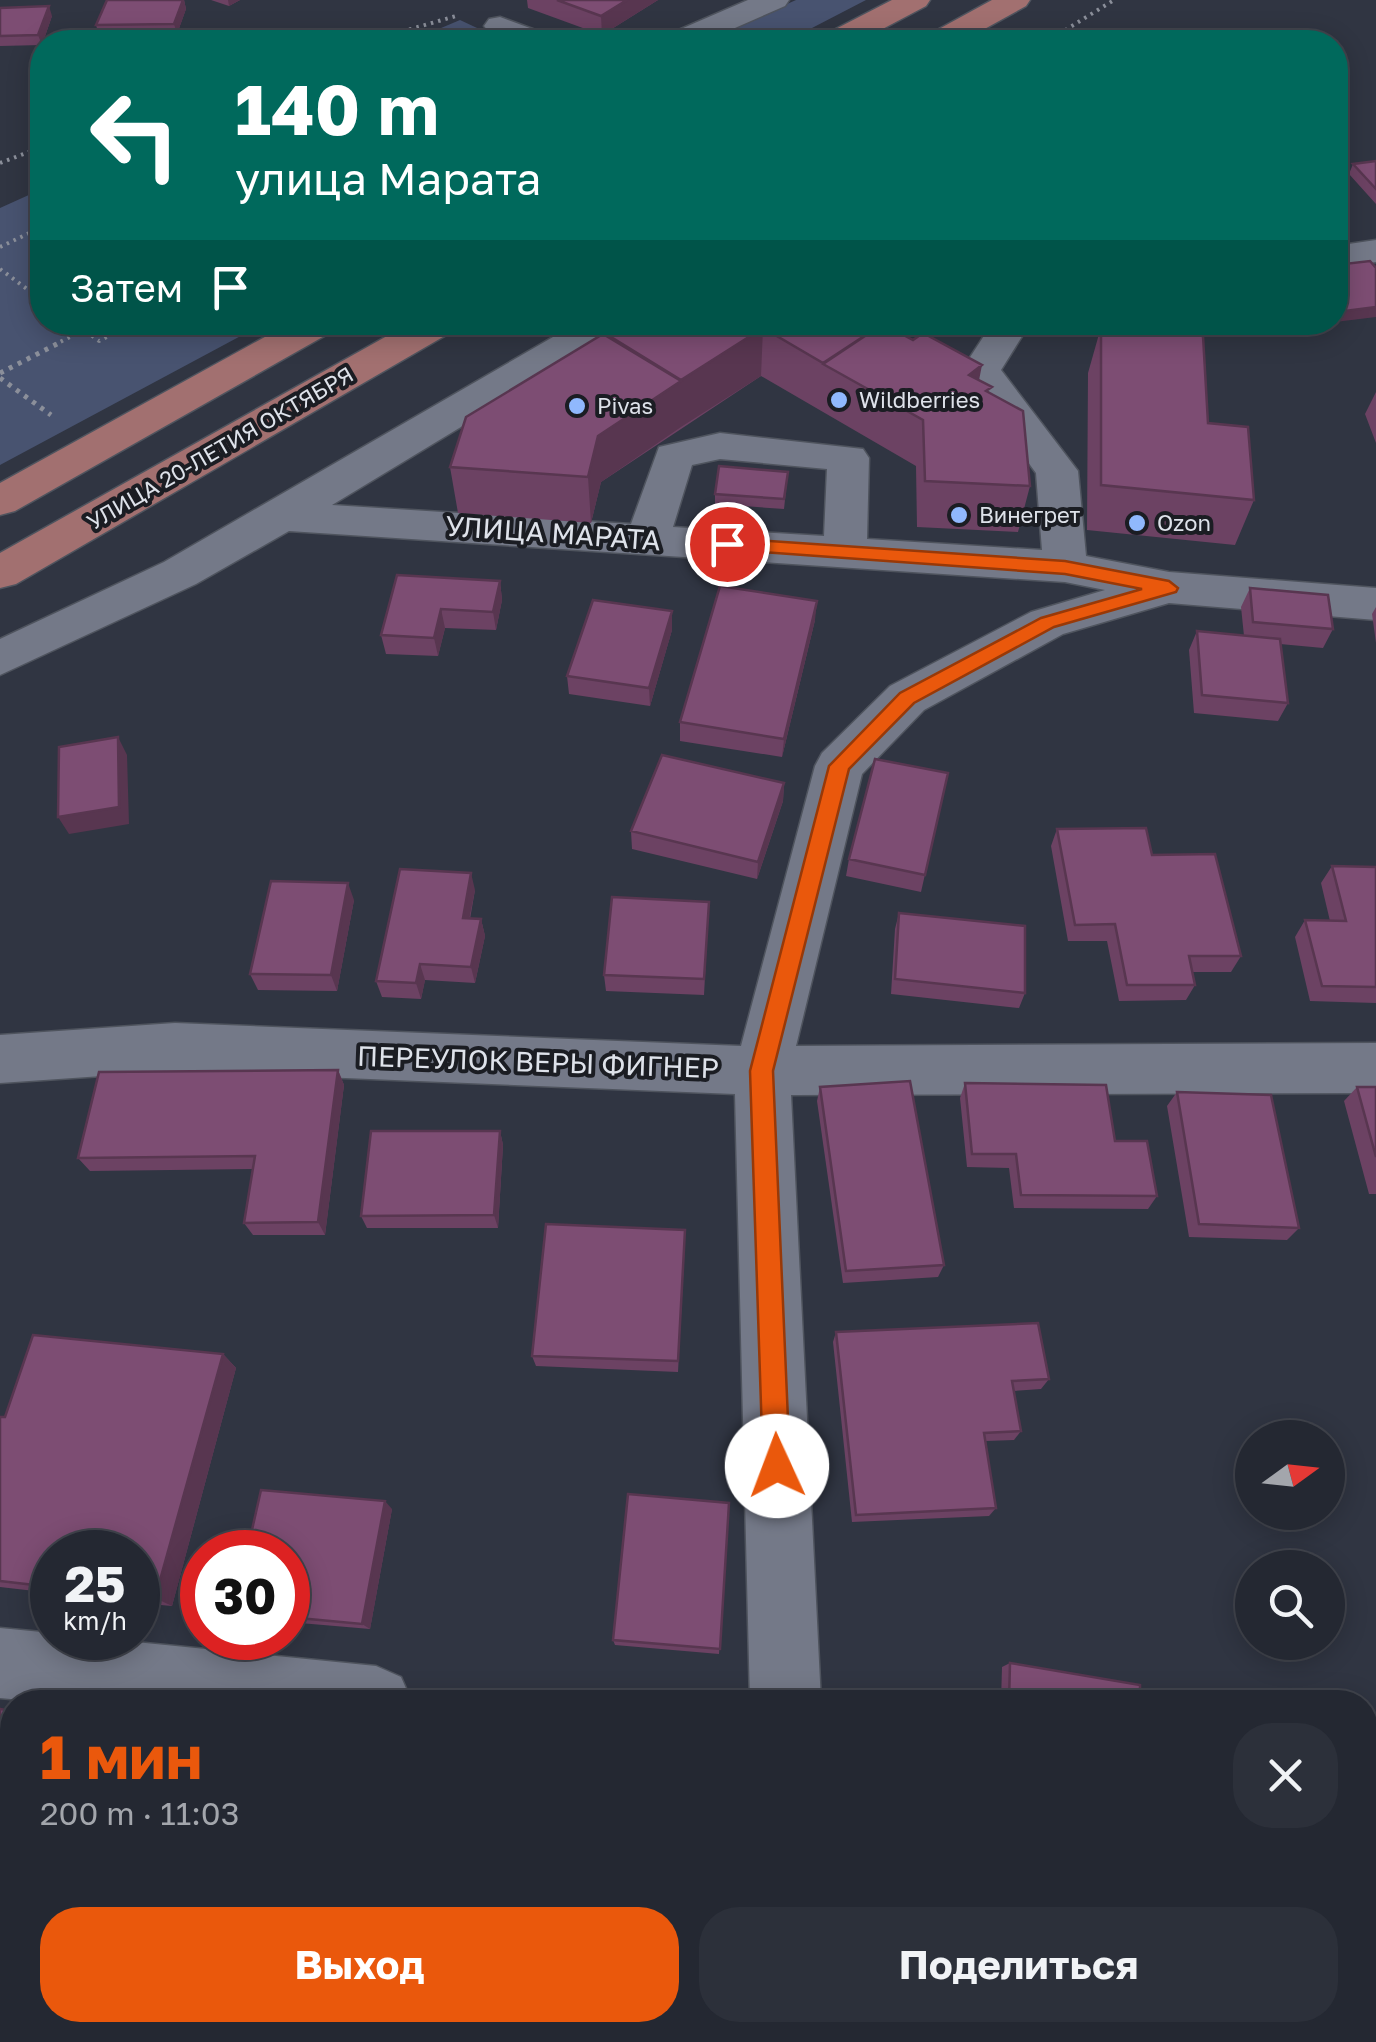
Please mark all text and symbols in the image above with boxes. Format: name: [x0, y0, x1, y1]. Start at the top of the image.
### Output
text: 140 m: [235, 66, 439, 150]
icon: left: [70, 70, 200, 200]
text: улица Марата: [235, 151, 541, 205]
icon: arrive: [203, 260, 258, 315]
text: Затем: [70, 265, 183, 310]
street label: УЛИЦА 20-ЛЕТИЯ ОКТЯБРЯ: [82, 360, 358, 535]
place label: Wildberries: [859, 386, 980, 413]
marker: Wildberries: [828, 389, 850, 411]
place label: Pivas: [597, 392, 653, 419]
marker: Pivas: [566, 395, 588, 417]
place label: Винегрет: [979, 501, 1081, 528]
pin: [685, 502, 770, 587]
marker: Винегрет: [948, 504, 970, 526]
street label: УЛИЦА МАРАТА: [444, 509, 662, 557]
place label: Ozon: [1157, 509, 1211, 536]
marker: Ozon: [1126, 512, 1148, 534]
icon: arrive: [700, 517, 755, 572]
street label: ПЕРЕУЛОК ВЕРЫ ФИГНЕР: [357, 1039, 720, 1084]
position arrow: [725, 1414, 829, 1518]
north arrow: [1235, 1420, 1345, 1530]
map controls: [1235, 1420, 1345, 1660]
speed limit sign: 30: [180, 1530, 310, 1660]
button: search: [1235, 1550, 1345, 1660]
text: 25: [64, 1553, 125, 1613]
text: km/h: [63, 1605, 127, 1636]
text: 1 мин: [40, 1720, 202, 1792]
button: close: [1233, 1723, 1338, 1828]
text: 200 m · 11:03: [40, 1794, 239, 1832]
button: Выход: [40, 1907, 679, 2022]
button: Поделиться: [699, 1907, 1338, 2022]

